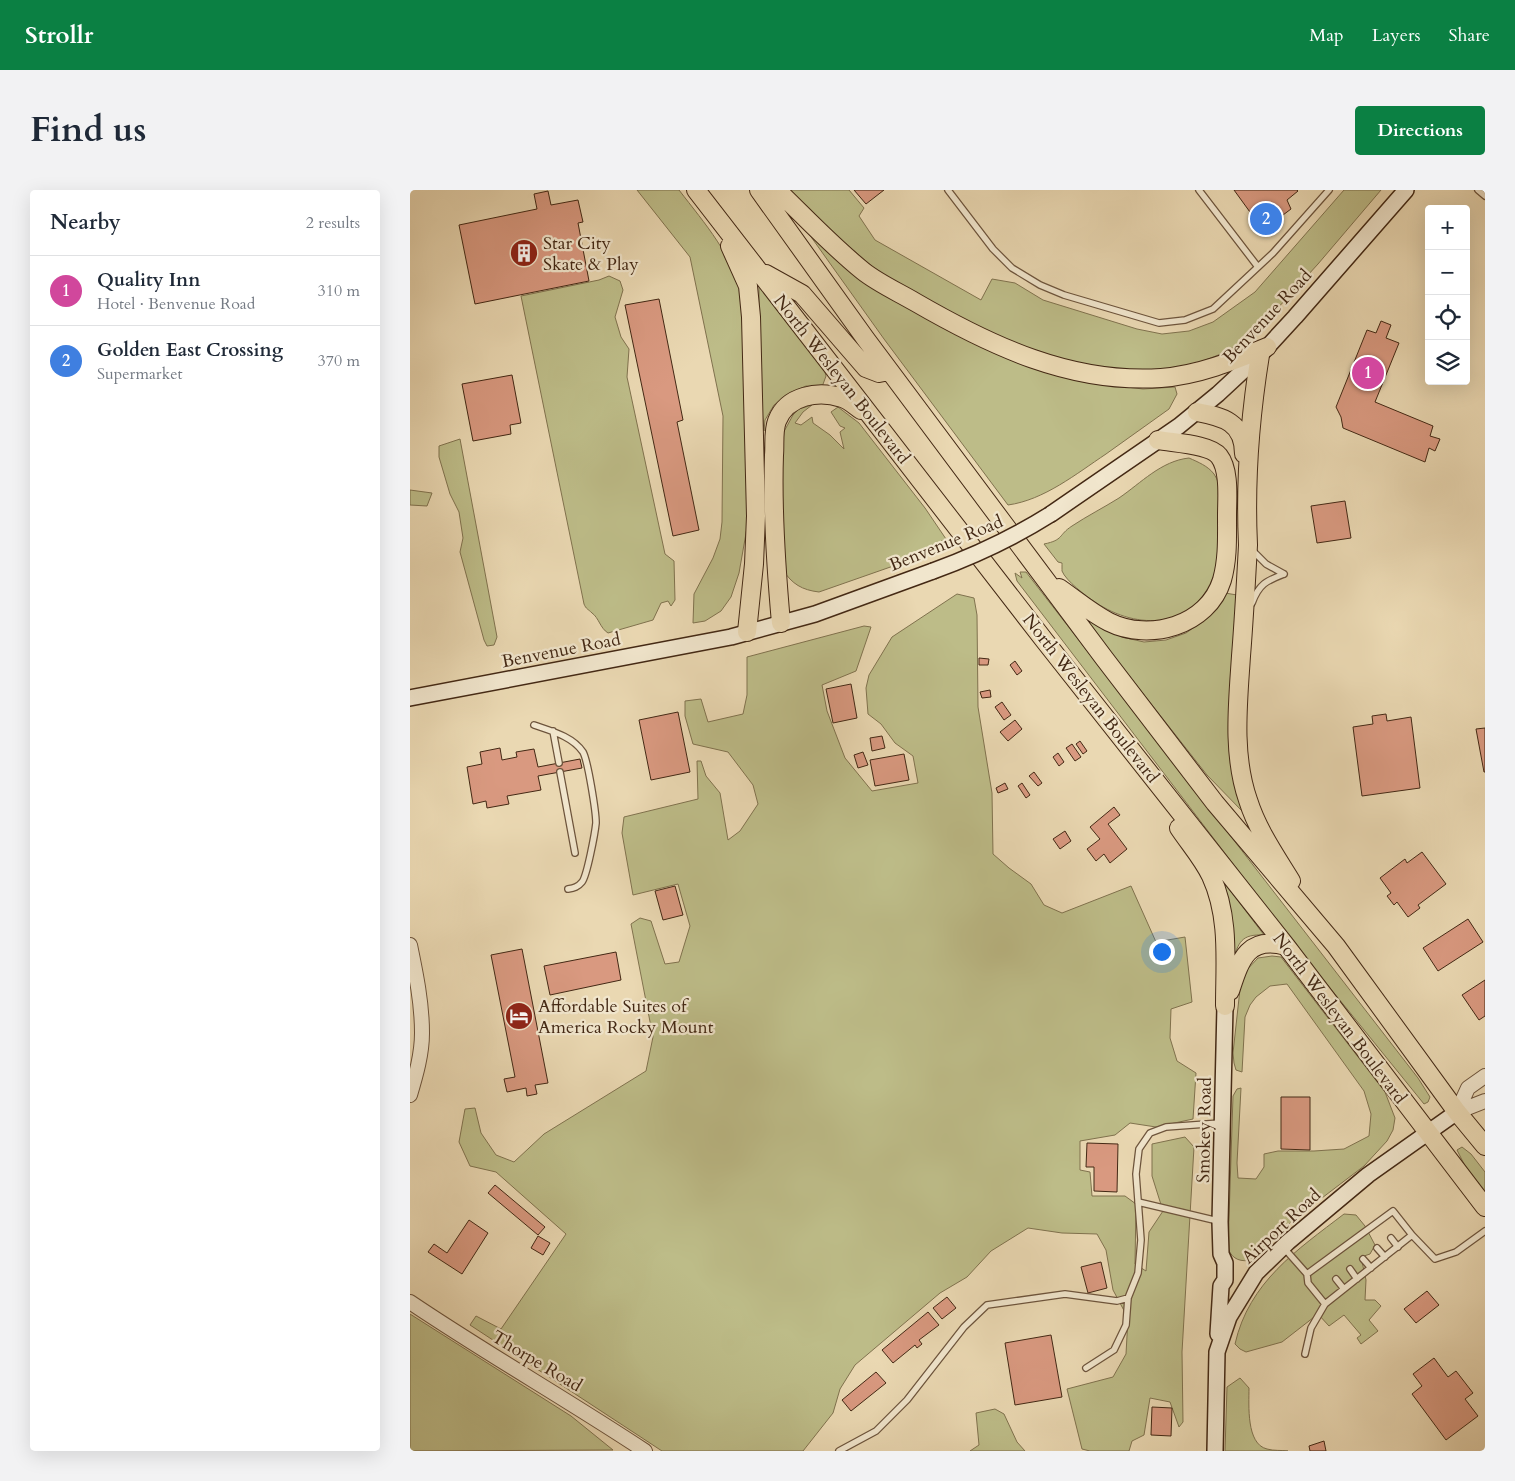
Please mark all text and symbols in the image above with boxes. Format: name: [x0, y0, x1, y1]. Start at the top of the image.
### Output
text: Strollr: [25, 19, 93, 52]
text: Map: [1309, 23, 1344, 48]
text: Layers: [1372, 23, 1421, 48]
text: Share: [1449, 23, 1490, 48]
text: Find us: [30, 106, 146, 154]
button: Directions: [1355, 106, 1485, 155]
pin: 2: [1250, 200, 1282, 238]
map controls: [1425, 205, 1470, 385]
button: +: [1425, 205, 1470, 250]
text: Nearby: [50, 208, 121, 237]
text: 2 results: [306, 212, 360, 234]
place label: Star City Skate & Play: [543, 231, 639, 277]
building icon: Star City Skate & Play: [509, 238, 539, 268]
button: −: [1425, 250, 1470, 295]
street label: Benvenue Road: [1217, 263, 1318, 369]
text: Quality Inn: [97, 267, 200, 293]
text: 1: [62, 280, 70, 302]
text: 310 m: [318, 280, 360, 302]
street label: North Wesleyan Boulevard: [767, 289, 916, 470]
text: Hotel · Benvenue Road: [97, 293, 255, 315]
button: locate: [1425, 295, 1470, 340]
text: Golden East Crossing: [97, 337, 283, 363]
button: layers: [1425, 340, 1470, 385]
text: 2: [62, 350, 70, 372]
text: 370 m: [318, 350, 360, 372]
pin: 1: [1352, 354, 1384, 392]
text: Supermarket: [97, 363, 183, 385]
street label: Benvenue Road: [886, 509, 1007, 578]
street label: North Wesleyan Boulevard: [1016, 608, 1165, 789]
street label: Benvenue Road: [500, 627, 623, 674]
street label: North Wesleyan Boulevard: [1267, 927, 1413, 1110]
your location: [1149, 939, 1175, 965]
place label: Affordable Suites of America Rocky Mount: [538, 994, 714, 1040]
hotel icon: Affordable Suites of America Rocky Mount: [504, 1001, 534, 1031]
street label: Smokey Road: [1191, 1077, 1218, 1183]
street label: Airport Road: [1236, 1183, 1327, 1270]
street label: Thorpe Road: [487, 1325, 587, 1399]

